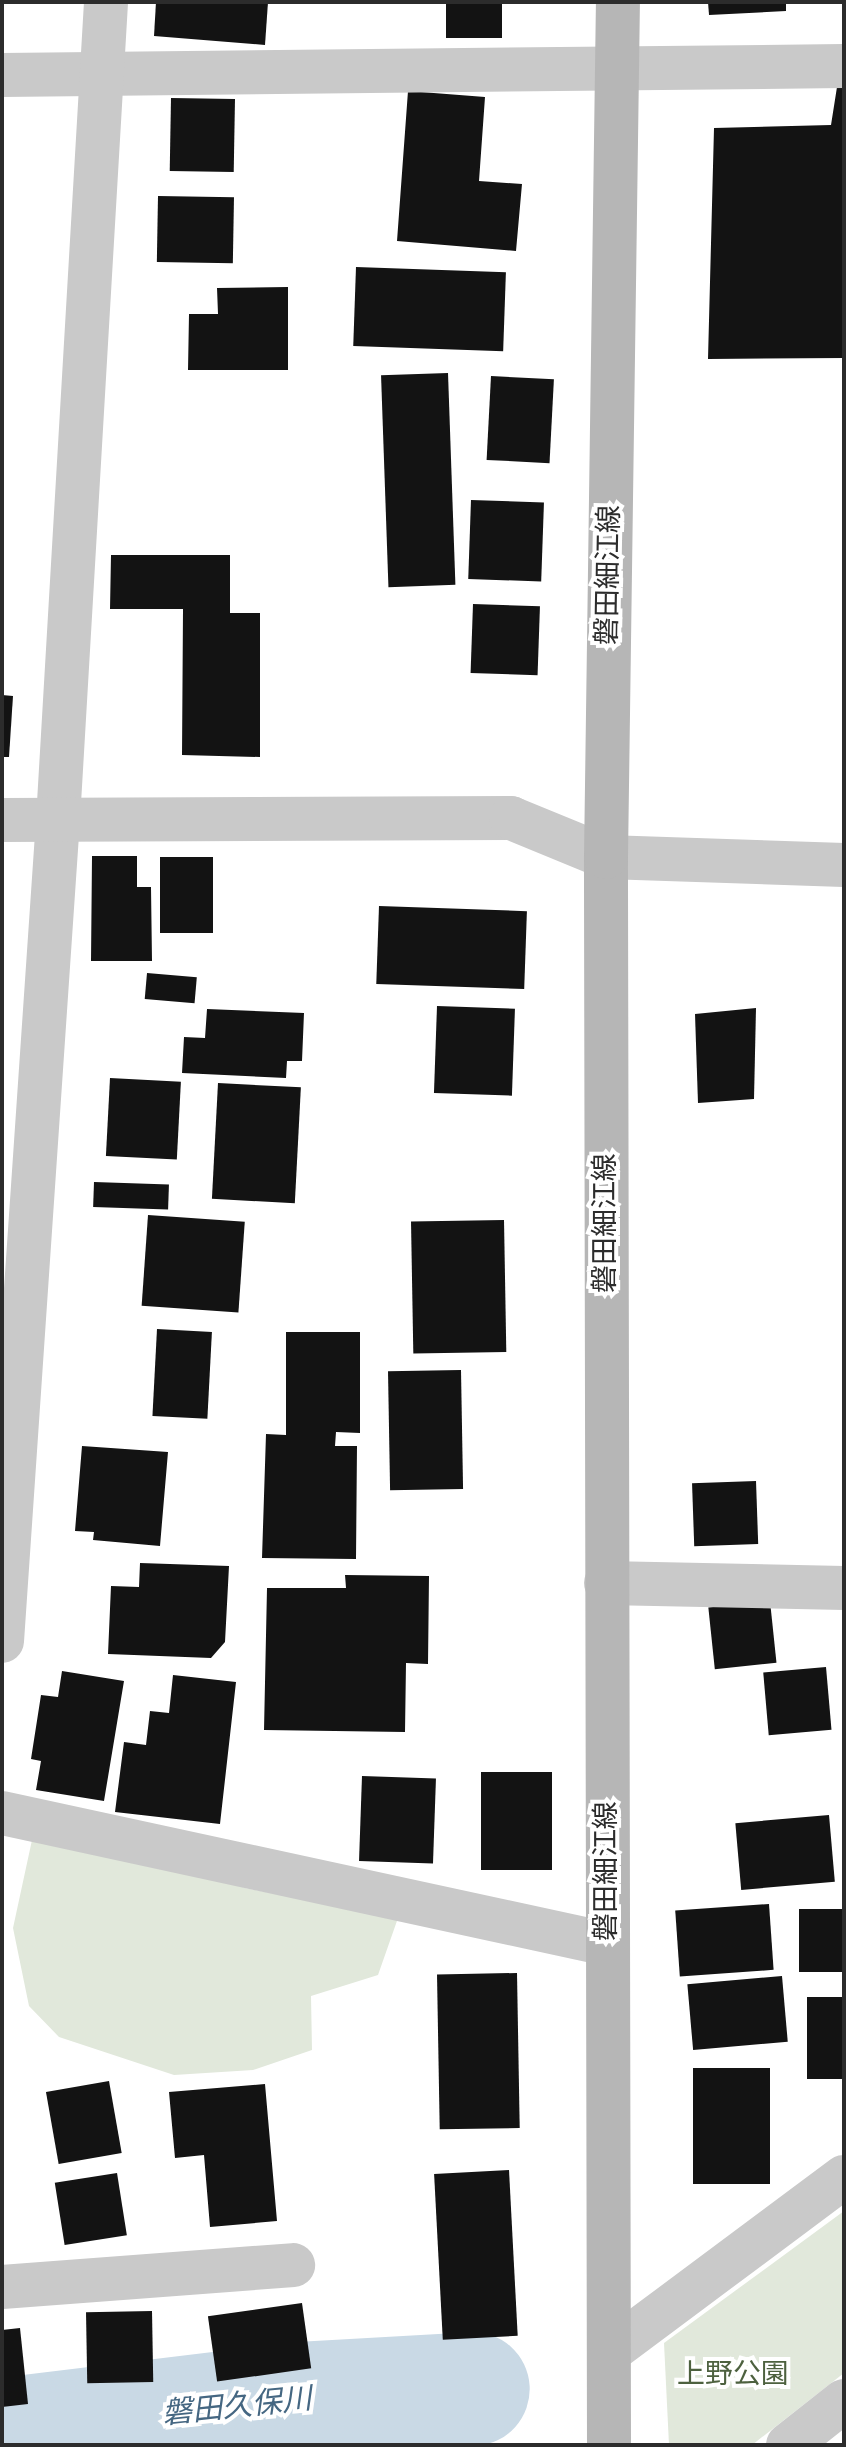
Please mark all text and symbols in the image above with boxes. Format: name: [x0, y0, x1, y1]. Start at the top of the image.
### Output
street label: 磐田細江線: [591, 505, 627, 645]
street label: 磐田細江線: [589, 1153, 623, 1293]
street label: 磐田細江線: [590, 1801, 624, 1941]
park label: 上野公園: [677, 2358, 789, 2392]
water label: 磐田久保川: [161, 2381, 313, 2433]

